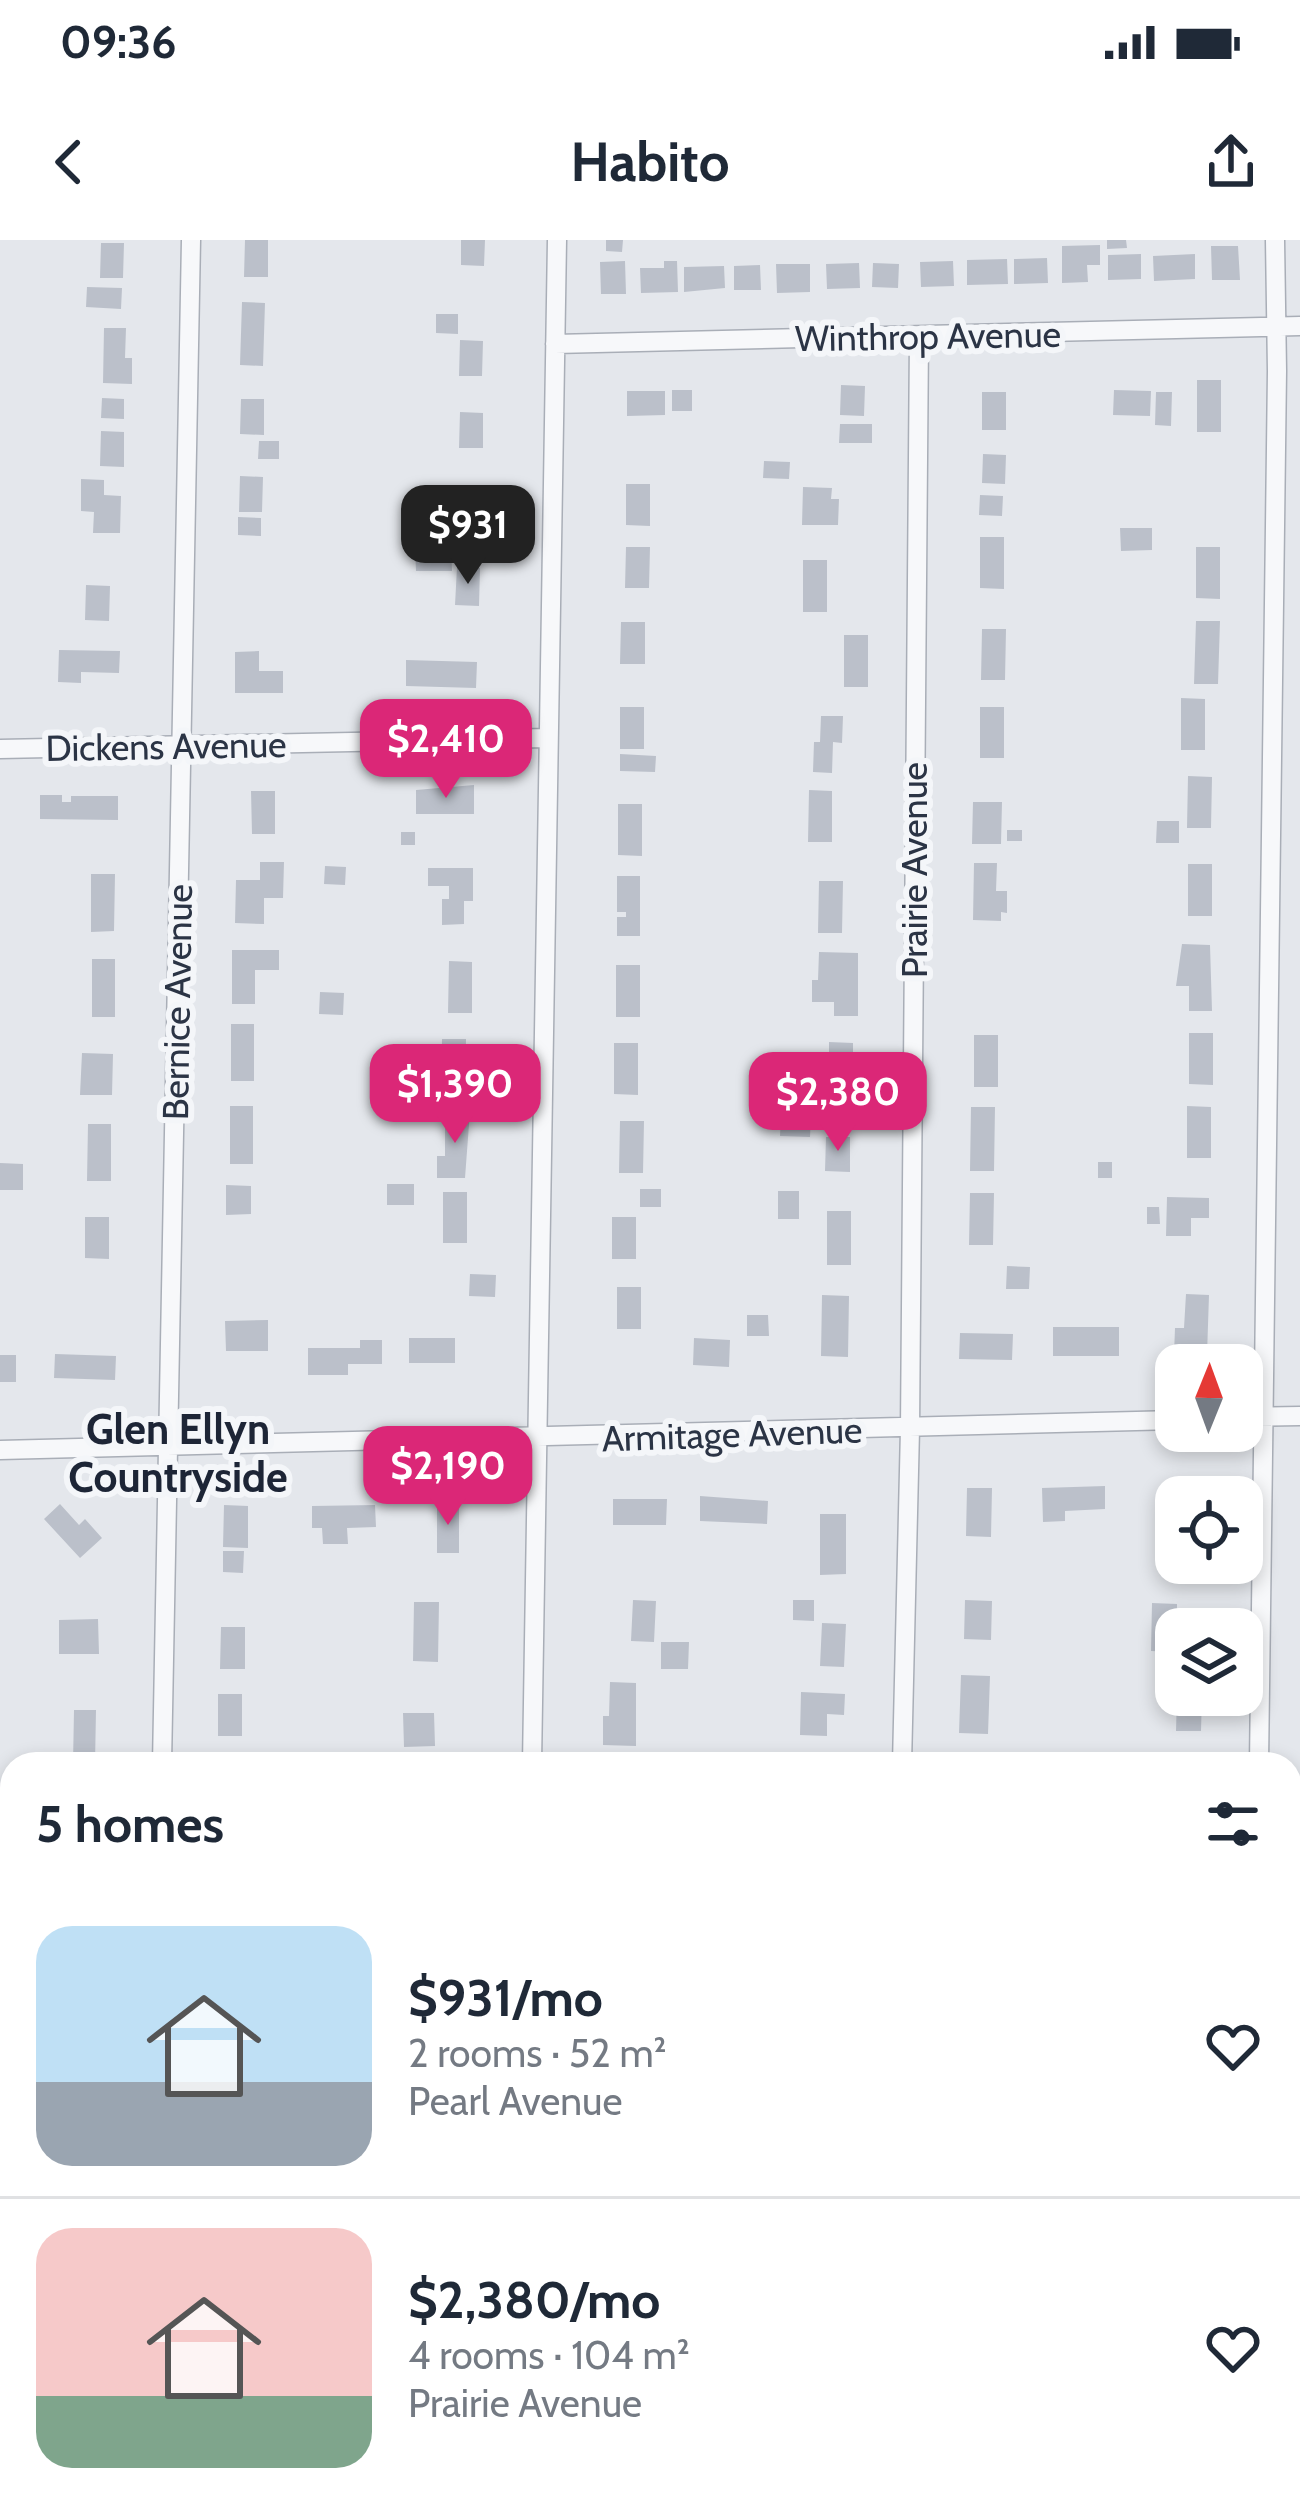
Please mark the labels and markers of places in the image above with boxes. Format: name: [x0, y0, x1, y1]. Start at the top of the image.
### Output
pin: $931: [397, 485, 539, 587]
pin: $2,410: [348, 699, 544, 801]
pin: $1,390: [357, 1044, 553, 1146]
pin: $2,380: [740, 1052, 936, 1154]
pin: $2,190: [350, 1426, 546, 1528]

